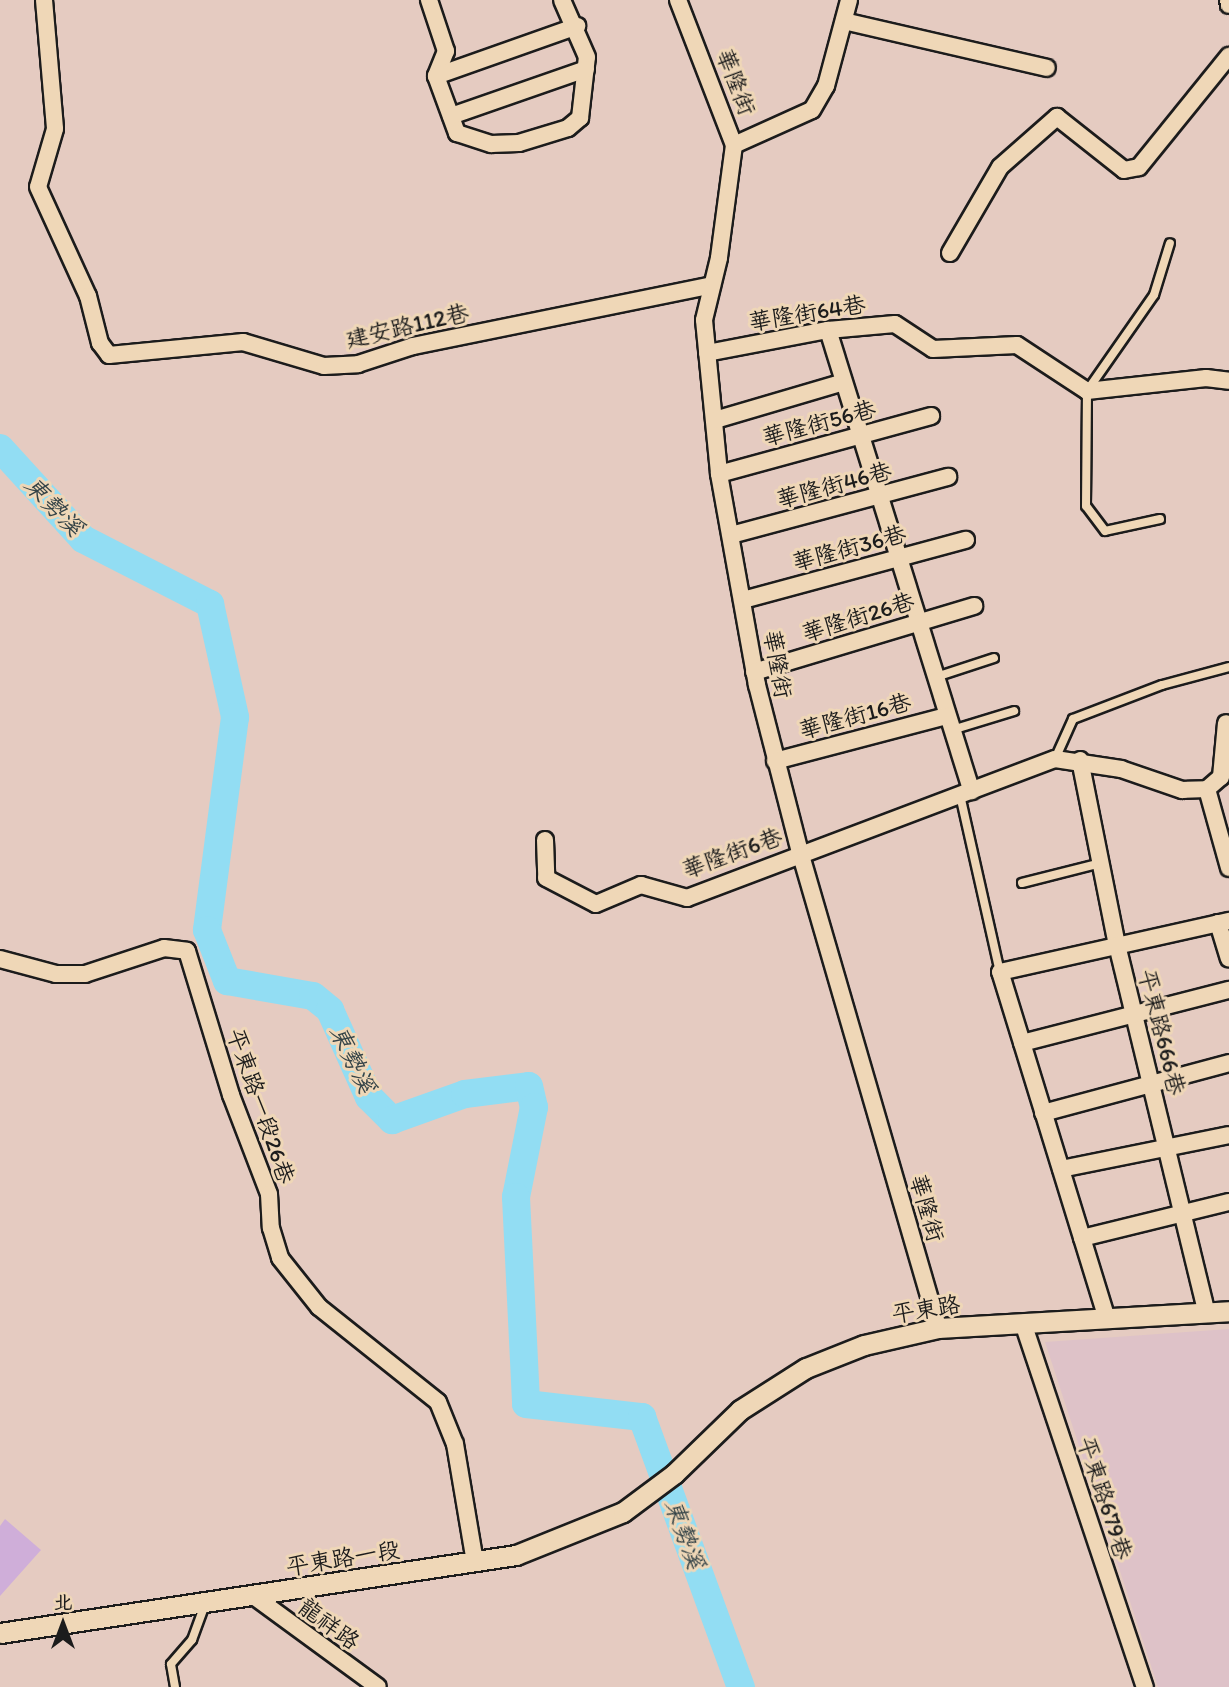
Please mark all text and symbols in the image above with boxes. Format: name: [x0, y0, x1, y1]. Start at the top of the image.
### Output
street label: 華隆街: [711, 45, 761, 119]
street label: 華隆街64巷: [747, 290, 867, 336]
street label: 建安路112巷: [343, 298, 471, 354]
street label: 華隆街56巷: [759, 395, 879, 451]
street label: 華隆街46巷: [773, 456, 895, 514]
water label: 東勢溪: [19, 470, 89, 542]
street label: 華隆街36巷: [789, 520, 909, 576]
street label: 華隆街26巷: [798, 587, 918, 647]
street label: 華隆街: [758, 628, 798, 700]
street label: 華隆街16巷: [796, 688, 914, 744]
street label: 華隆街6巷: [678, 822, 786, 884]
street label: 平東路666巷: [1133, 966, 1191, 1098]
water label: 東勢溪: [324, 1020, 382, 1098]
street label: 平東路一段26巷: [222, 1025, 300, 1187]
street label: 華隆街: [904, 1171, 950, 1245]
street label: 平東路: [890, 1290, 962, 1328]
street label: 平東路679巷: [1072, 1433, 1138, 1563]
water label: 東勢溪: [659, 1495, 711, 1573]
street label: 平東路一段: [284, 1535, 402, 1581]
north arrow: [28, 1589, 98, 1659]
text: 北: [53, 1591, 73, 1614]
street label: 龍祥路: [293, 1593, 365, 1655]

